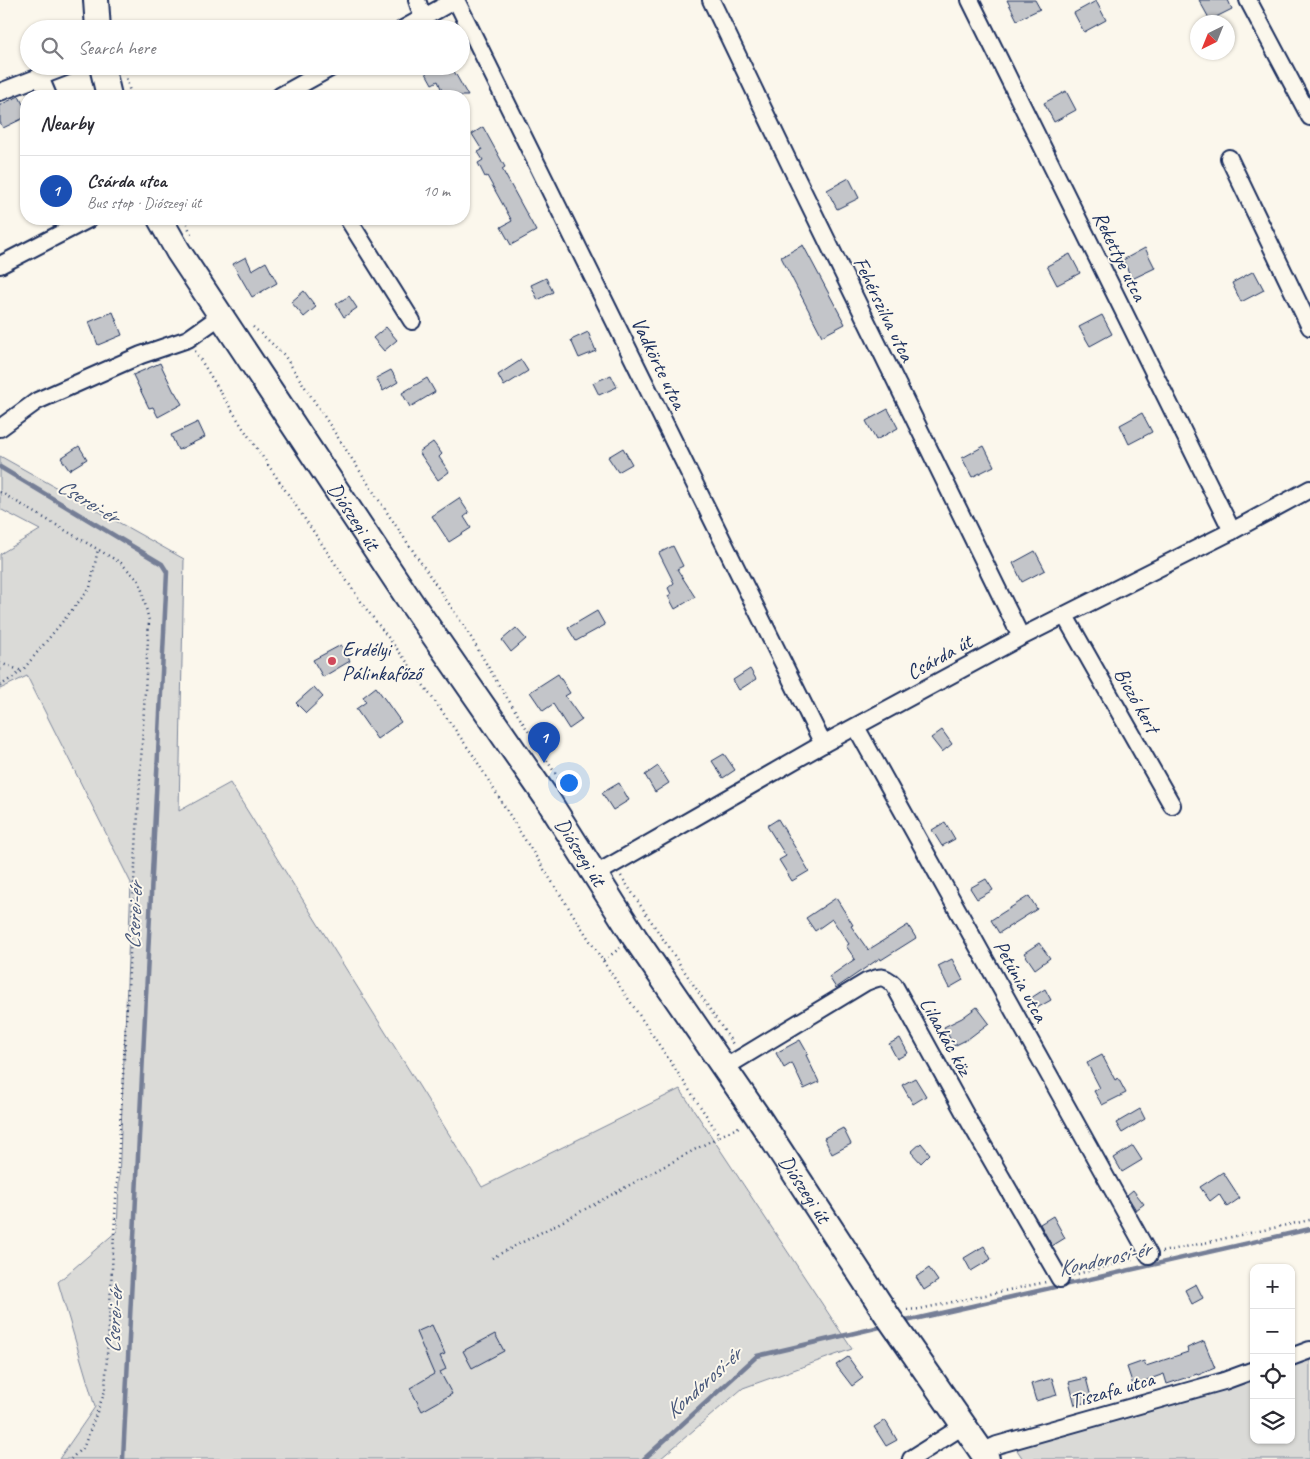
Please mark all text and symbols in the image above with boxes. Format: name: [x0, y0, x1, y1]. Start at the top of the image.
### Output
north arrow: [1190, 15, 1235, 60]
search box: [20, 20, 470, 75]
icon: search: [38, 34, 66, 62]
text: Search here: [78, 36, 155, 60]
text: Nearby: [40, 110, 93, 136]
text: Csárda utca: [87, 169, 167, 193]
text: 1: [52, 181, 60, 201]
text: 10 m: [423, 181, 450, 201]
text: Bus stop · Diószegi út: [87, 193, 201, 213]
street label: Rekettye utca: [1087, 207, 1153, 306]
street label: Fehérszilva utca: [847, 252, 921, 367]
street label: Vadkörte utca: [626, 313, 693, 415]
water label: Cserei-ér: [52, 472, 127, 532]
street label: Diószegi út: [322, 478, 387, 557]
street label: Csárda út: [902, 627, 978, 686]
place label: Erdélyi Pálinkafőző: [342, 636, 425, 686]
marker: Erdélyi Pálinkafőző: [326, 655, 338, 667]
street label: Biczó kert: [1108, 663, 1167, 740]
pin: 1: [528, 722, 560, 763]
your location: [556, 770, 582, 796]
street label: Diószegi út: [549, 813, 613, 892]
water label: Cserei-ér: [118, 878, 150, 950]
street label: Petúnia utca: [988, 936, 1055, 1028]
street label: Lilaakác köz: [914, 993, 979, 1081]
street label: Diószegi út: [773, 1150, 838, 1229]
water label: Kondorosi-ér: [1055, 1234, 1157, 1283]
map controls: [1250, 1264, 1295, 1444]
button: +: [1250, 1264, 1295, 1309]
water label: Cserei-ér: [98, 1282, 130, 1354]
button: −: [1250, 1309, 1295, 1354]
water label: Kondorosi-ér: [659, 1339, 750, 1425]
button: locate: [1250, 1354, 1295, 1399]
street label: Tiszafa utca: [1067, 1365, 1158, 1414]
button: layers: [1250, 1399, 1295, 1444]

